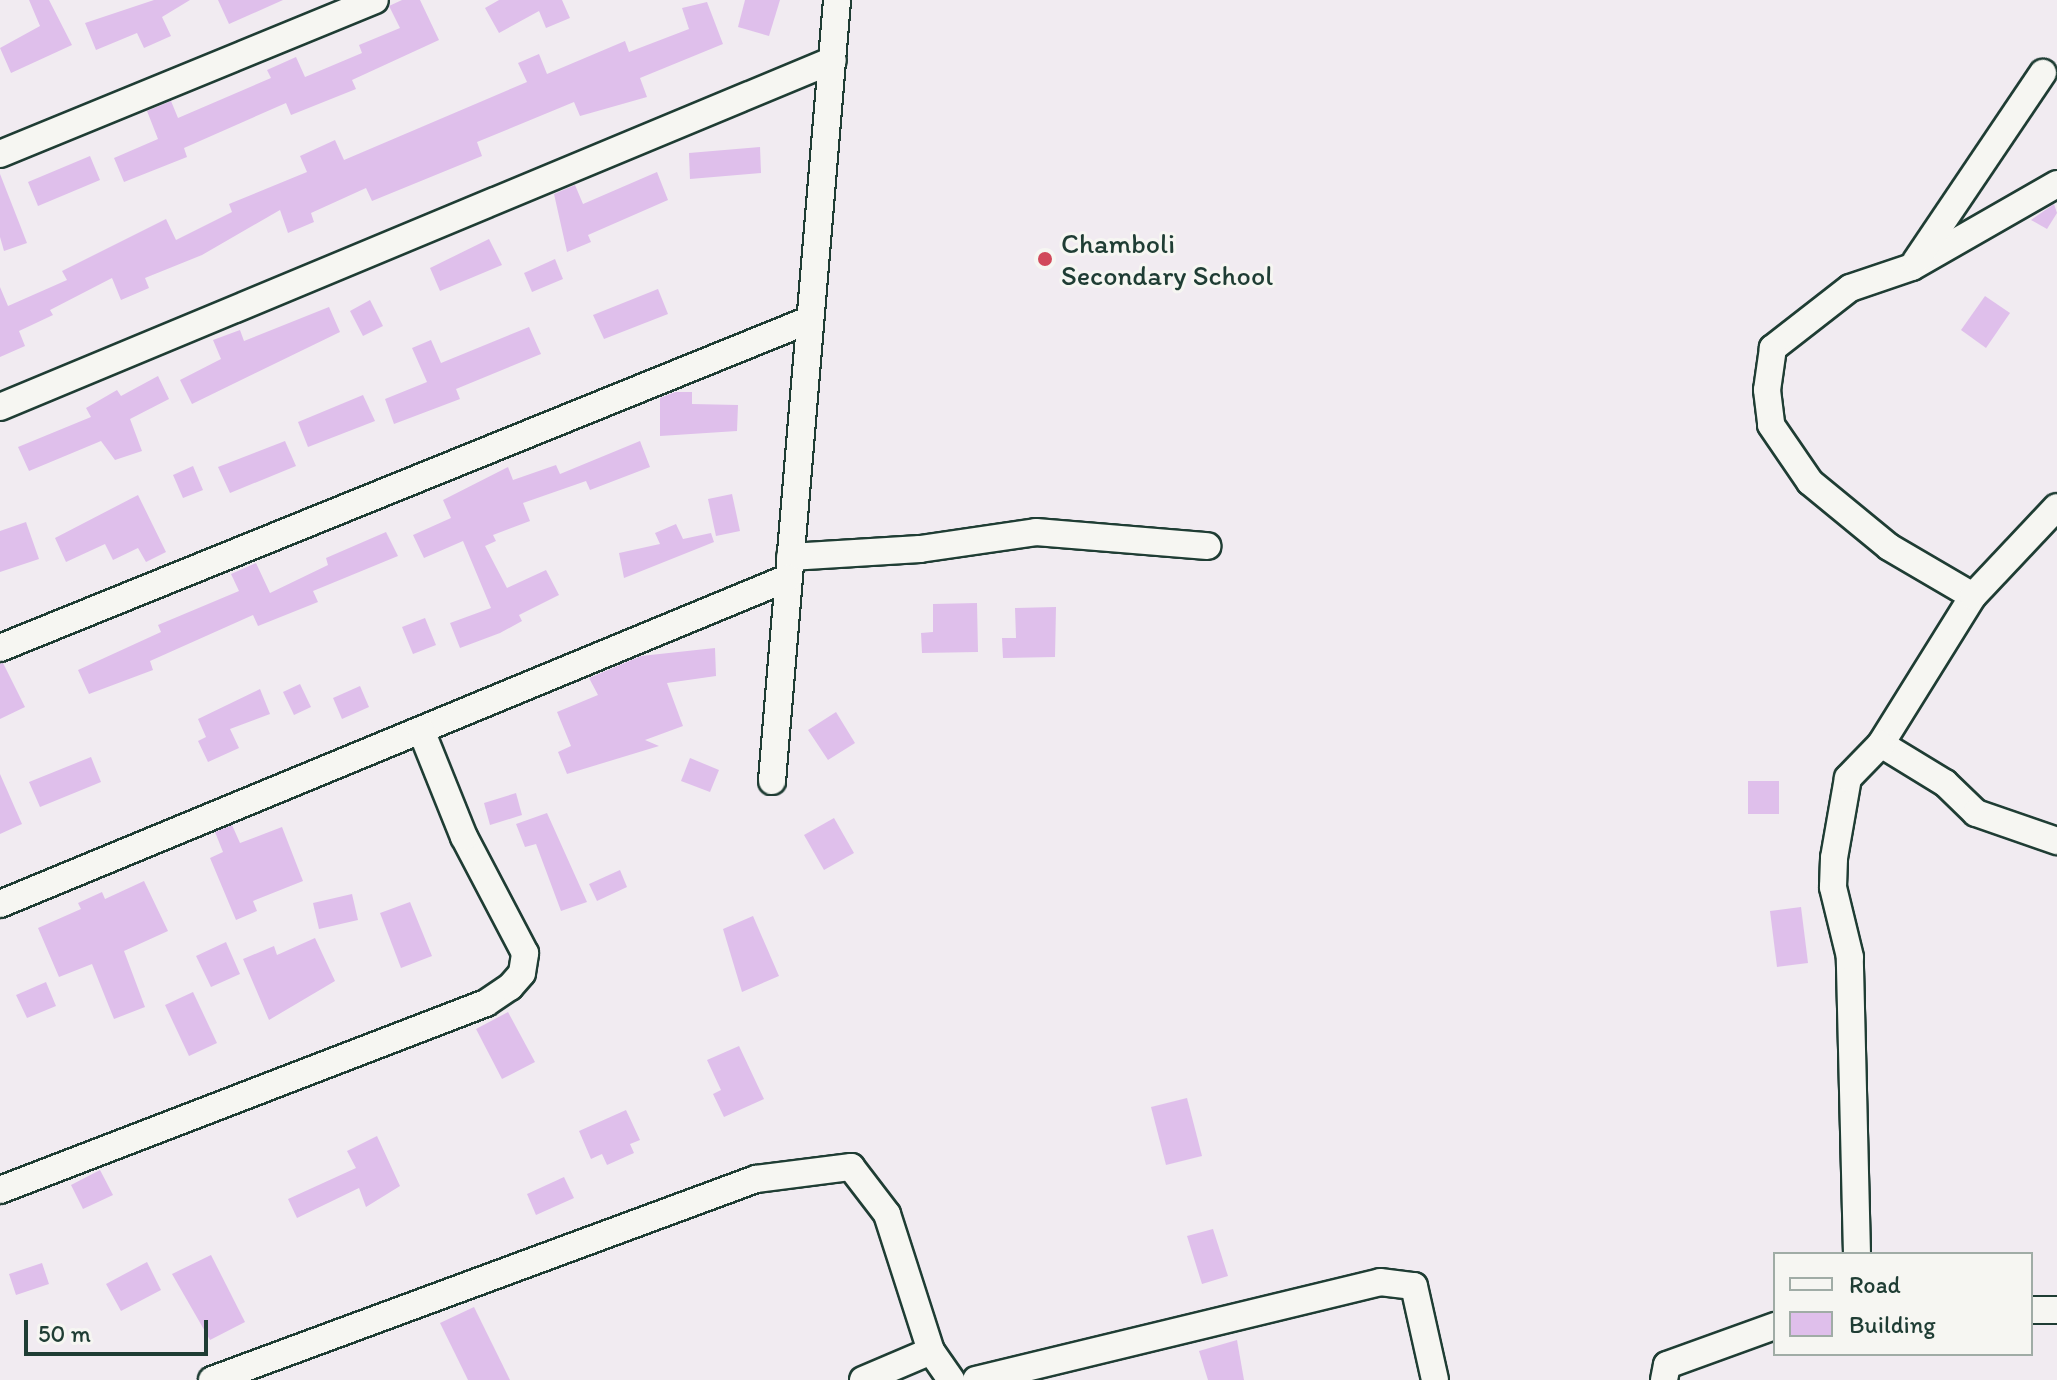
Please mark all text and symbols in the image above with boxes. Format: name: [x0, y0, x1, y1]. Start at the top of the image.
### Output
place label: Chamboli Secondary School: [1061, 226, 1272, 292]
marker: Chamboli Secondary School: [1036, 250, 1054, 268]
legend: [1773, 1252, 2033, 1356]
text: Road: [1849, 1270, 1901, 1299]
scale bar: [28, 1304, 212, 1354]
text: Building: [1849, 1310, 1936, 1339]
text: 50 m: [38, 1319, 91, 1348]

